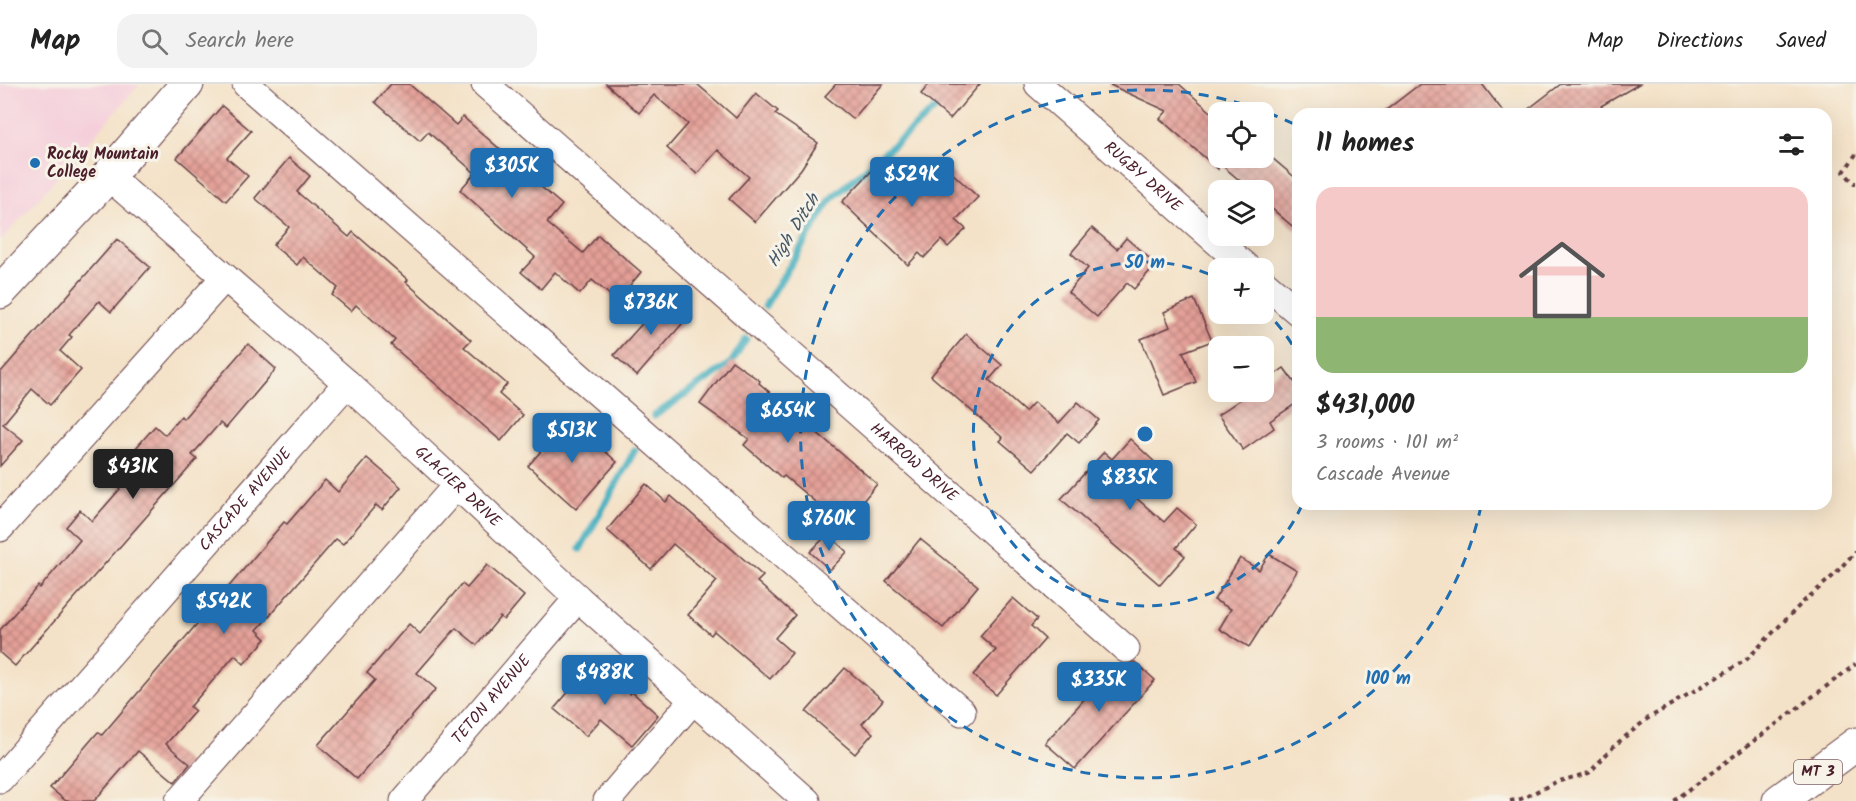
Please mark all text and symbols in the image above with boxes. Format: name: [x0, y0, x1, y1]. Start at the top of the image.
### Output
search box: [117, 14, 537, 68]
text: Map: [30, 19, 81, 64]
text: Search here: [186, 24, 294, 59]
icon: search: [138, 25, 171, 58]
text: Map: [1587, 25, 1623, 58]
text: Directions: [1656, 25, 1743, 58]
text: Saved: [1776, 25, 1826, 58]
map controls: [1208, 102, 1274, 402]
button: locate: [1208, 102, 1274, 168]
text: 11 homes: [1316, 123, 1414, 165]
icon: filters: [1775, 128, 1808, 161]
street label: RUGBY DRIVE: [1098, 135, 1188, 218]
place label: Rocky Mountain College: [47, 142, 159, 185]
pin: $305K: [470, 148, 554, 199]
text: $305K: [484, 151, 540, 183]
marker: Rocky Mountain College: [28, 156, 42, 170]
pin: $529K: [870, 157, 954, 208]
text: $529K: [884, 160, 940, 192]
button: layers: [1208, 180, 1274, 246]
water label: High Ditch: [760, 187, 829, 274]
icon: home: [1508, 226, 1616, 334]
text: 50 m: [1124, 249, 1165, 278]
button: +: [1208, 258, 1274, 324]
pin: $736K: [609, 285, 693, 336]
text: $736K: [623, 288, 679, 320]
button: −: [1208, 336, 1274, 402]
text: $431,000: [1316, 385, 1414, 427]
pin: $654K: [746, 393, 830, 444]
text: $654K: [760, 396, 816, 428]
pin: $513K: [530, 413, 614, 464]
text: $513K: [547, 416, 597, 448]
street label: HARROW DRIVE: [864, 416, 964, 509]
centre of rings: [1135, 424, 1155, 444]
text: 3 rooms · 101 m²: [1316, 427, 1458, 459]
street label: GLACIER DRIVE: [409, 440, 508, 534]
street label: CASCADE AVENUE: [193, 441, 298, 557]
pin: $431K: [91, 449, 175, 500]
text: $431K: [107, 452, 159, 484]
text: Cascade Avenue: [1316, 459, 1450, 491]
pin: $835K: [1088, 460, 1172, 511]
text: $835K: [1102, 463, 1158, 495]
pin: $760K: [787, 501, 871, 552]
text: $760K: [802, 504, 856, 536]
pin: $542K: [182, 584, 266, 635]
text: $542K: [196, 587, 252, 619]
street label: TETON AVENUE: [446, 649, 537, 750]
pin: $488K: [563, 655, 647, 706]
text: $488K: [576, 658, 634, 690]
pin: $335K: [1057, 662, 1141, 713]
text: $335K: [1071, 665, 1127, 697]
text: 100 m: [1365, 665, 1411, 694]
road number: MT 3: [1794, 760, 1842, 784]

